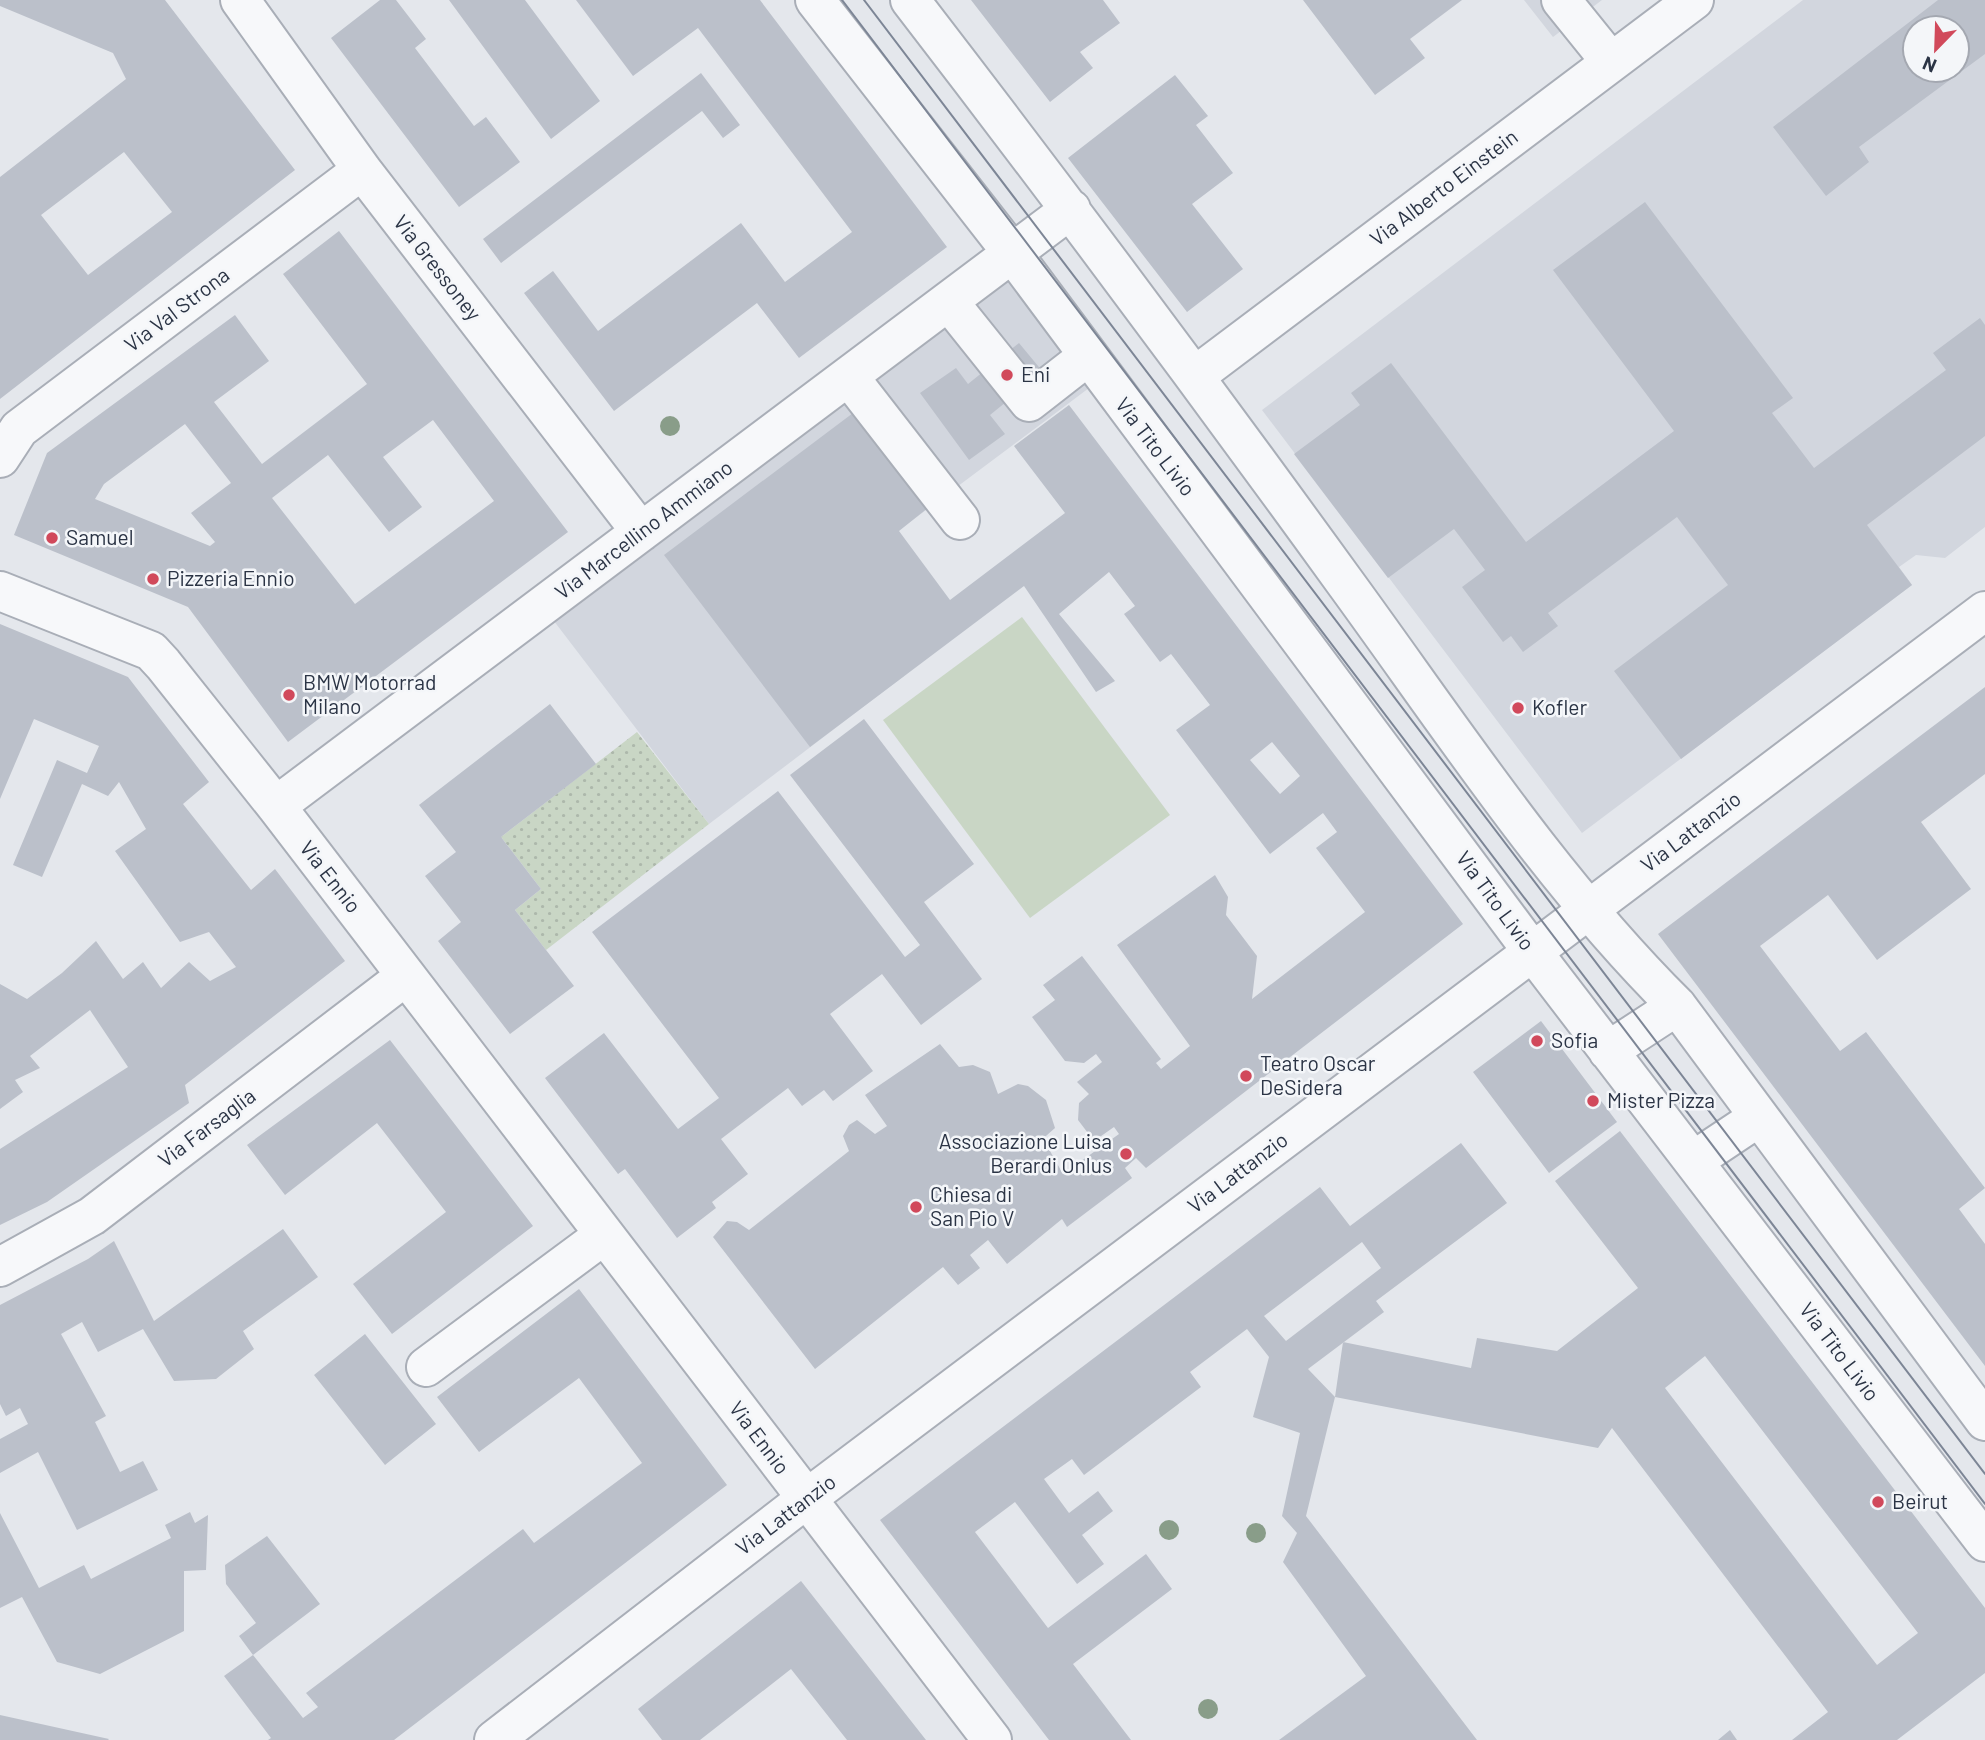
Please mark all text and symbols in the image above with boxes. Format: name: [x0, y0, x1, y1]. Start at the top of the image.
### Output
north arrow: [1901, 14, 1971, 84]
text: N: [1919, 52, 1939, 78]
street label: Via Alberto Einstein: [1364, 123, 1522, 250]
street label: Via Gressoney: [389, 209, 487, 325]
street label: Via Val Strona: [119, 261, 233, 356]
place label: Eni: [1021, 361, 1050, 386]
marker: Eni: [999, 367, 1015, 383]
street label: Via Tito Livio: [1111, 392, 1201, 500]
street label: Via Marcellino Ammiano: [549, 454, 737, 604]
place label: Samuel: [66, 524, 134, 549]
marker: Samuel: [44, 530, 60, 546]
place label: Pizzeria Ennio: [167, 565, 295, 590]
marker: Pizzeria Ennio: [145, 571, 161, 587]
place label: BMW Motorrad Milano: [303, 669, 436, 718]
marker: BMW Motorrad Milano: [281, 687, 297, 703]
place label: Kofler: [1532, 694, 1587, 719]
marker: Kofler: [1510, 700, 1526, 716]
street label: Via Lattanzio: [1635, 785, 1745, 877]
street label: Via Ennio: [295, 835, 367, 917]
street label: Via Tito Livio: [1452, 846, 1541, 955]
place label: Sofia: [1551, 1027, 1598, 1052]
marker: Sofia: [1529, 1033, 1545, 1049]
place label: Teatro Oscar DeSidera: [1260, 1050, 1376, 1099]
marker: Teatro Oscar DeSidera: [1238, 1068, 1254, 1084]
street label: Via Farsaglia: [153, 1082, 260, 1171]
place label: Mister Pizza: [1607, 1087, 1715, 1112]
marker: Mister Pizza: [1585, 1093, 1601, 1109]
street label: Via Lattanzio: [1182, 1126, 1292, 1218]
place label: Associazione Luisa Berardi Onlus: [939, 1128, 1112, 1177]
marker: Associazione Luisa Berardi Onlus: [1118, 1146, 1134, 1162]
place label: Chiesa di San Pio V: [930, 1181, 1014, 1230]
marker: Chiesa di San Pio V: [908, 1199, 924, 1215]
street label: Via Tito Livio: [1795, 1297, 1885, 1405]
street label: Via Ennio: [725, 1396, 796, 1478]
street label: Via Lattanzio: [730, 1468, 840, 1560]
place label: Beirut: [1892, 1488, 1948, 1513]
marker: Beirut: [1870, 1494, 1886, 1510]

